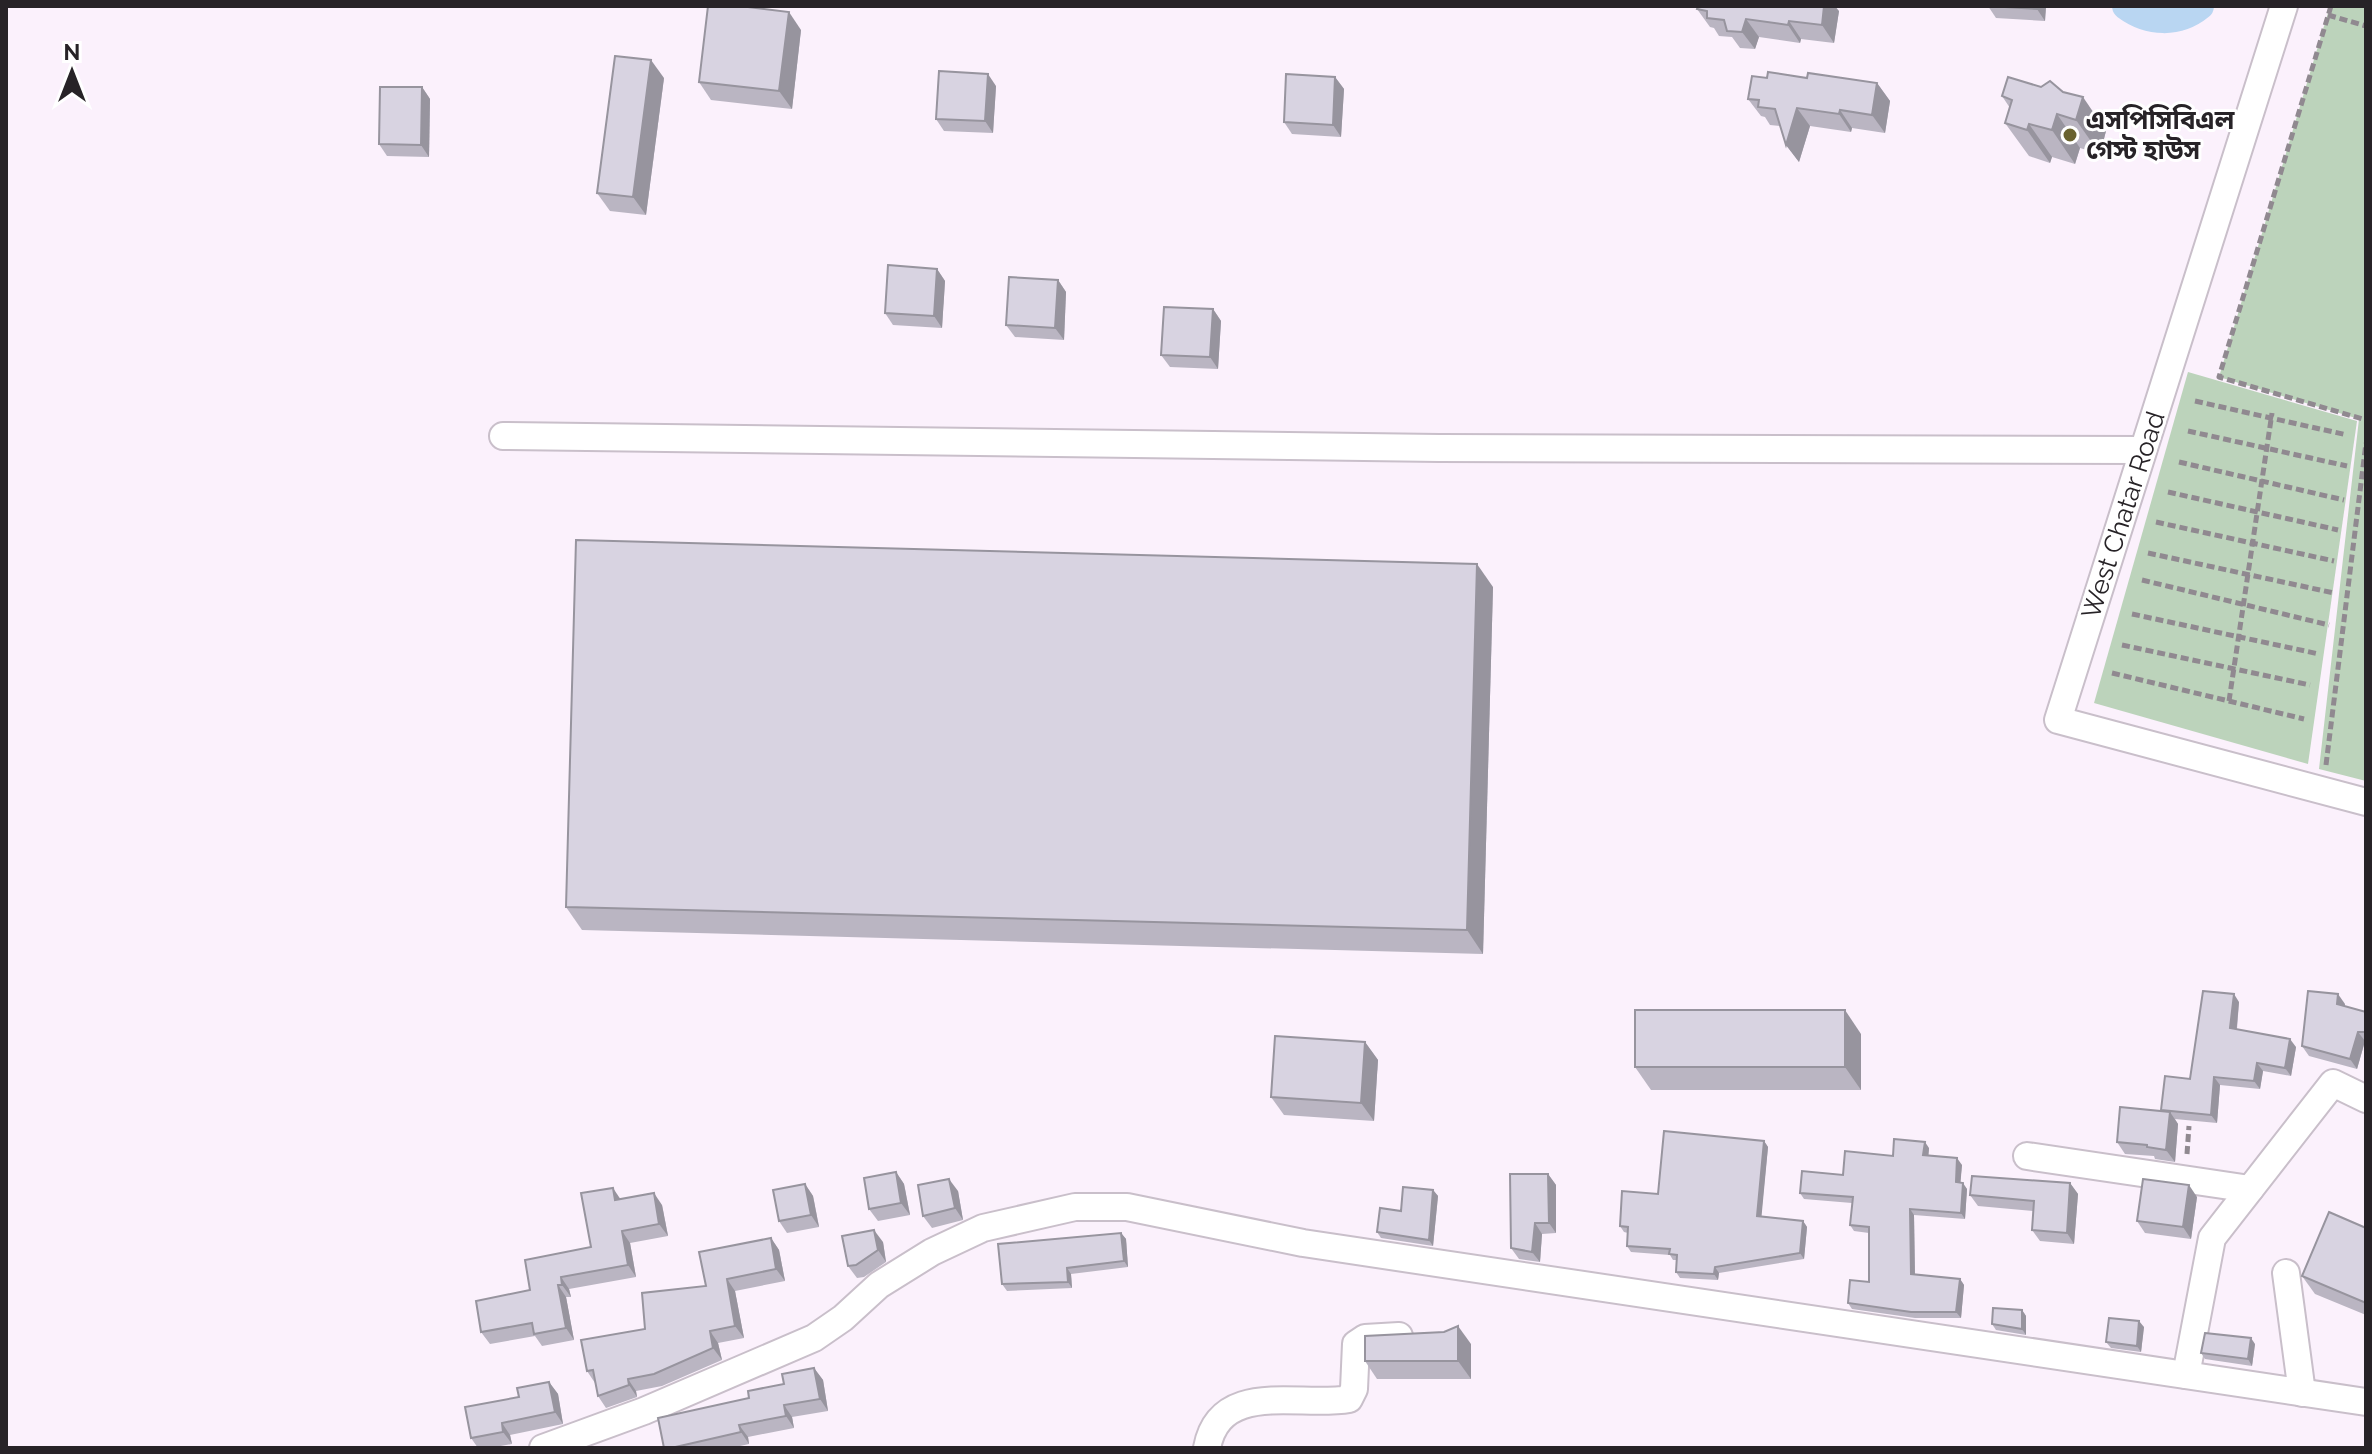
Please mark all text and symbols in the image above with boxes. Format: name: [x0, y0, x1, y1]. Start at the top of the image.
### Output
north arrow: [32, 32, 112, 112]
text: N: [64, 39, 80, 65]
place label: এসপিসিবিএল গেস্ট হাউস: [2086, 104, 2235, 165]
marker: এসপিসিবিএল গেস্ট হাউস: [2061, 126, 2079, 144]
street label: West Chatar Road: [2075, 408, 2171, 622]

